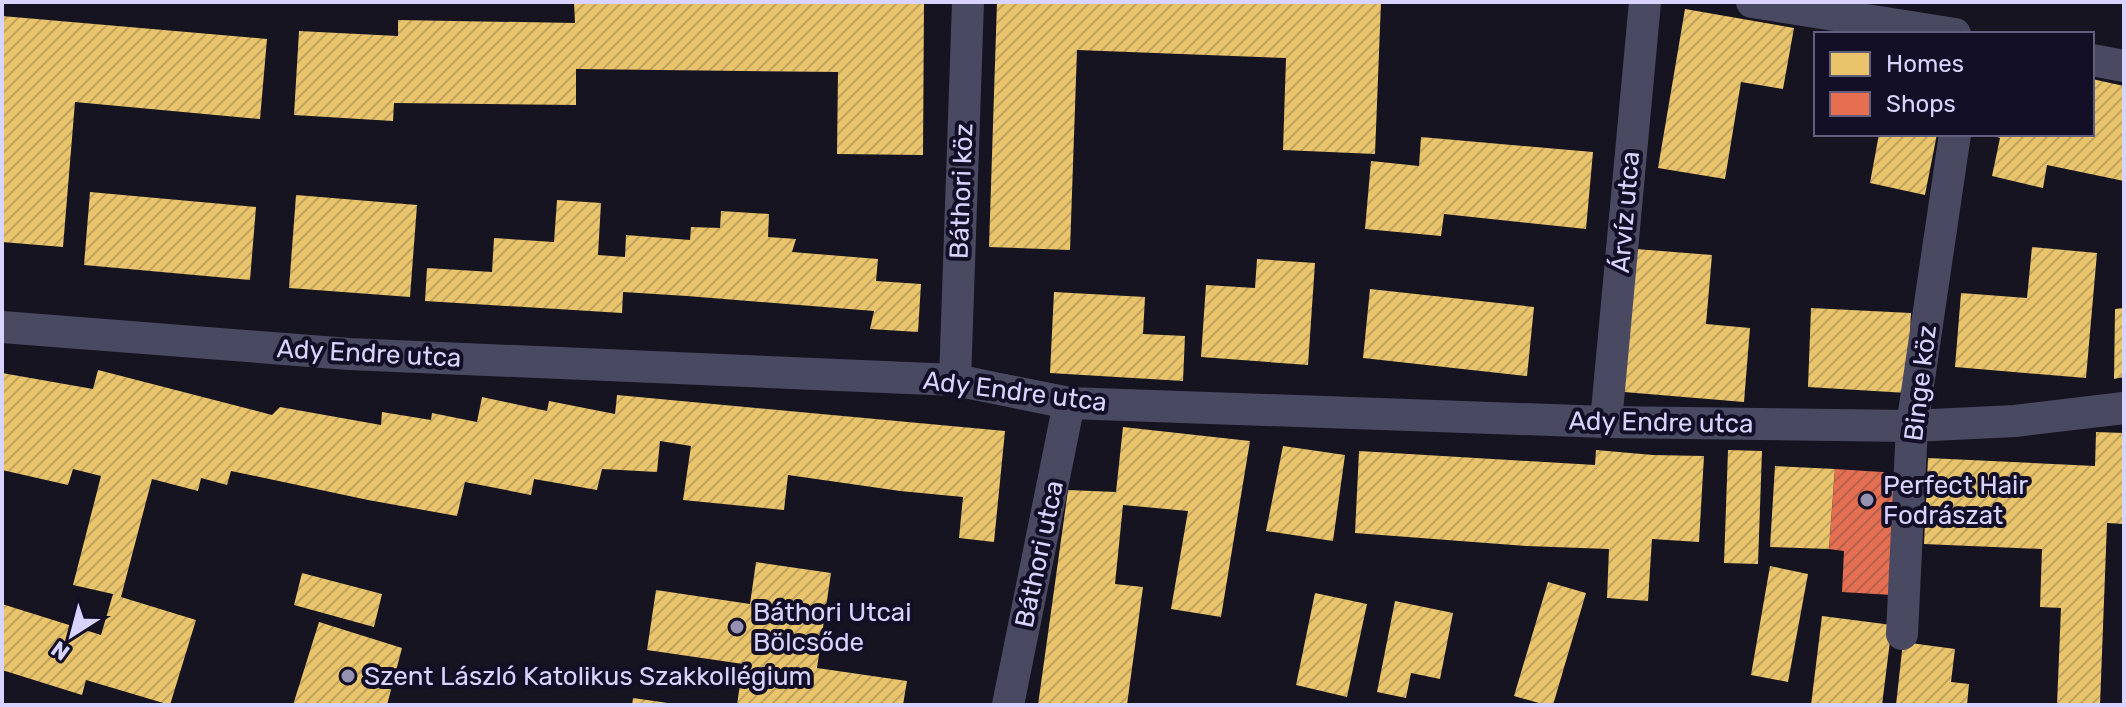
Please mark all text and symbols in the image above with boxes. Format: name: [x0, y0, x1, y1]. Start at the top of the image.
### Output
legend: [1814, 32, 2094, 136]
text: Homes: [1886, 50, 1964, 78]
text: Shops: [1886, 90, 1956, 118]
street label: Báthori köz: [944, 123, 979, 259]
street label: Árvíz utca: [1605, 150, 1646, 274]
street label: Binge köz: [1898, 323, 1943, 443]
street label: Ady Endre utca: [276, 333, 462, 374]
street label: Ady Endre utca: [921, 365, 1109, 418]
street label: Ady Endre utca: [1568, 405, 1754, 440]
place label: Perfect Hair Fodrászat: [1883, 470, 2028, 531]
street label: Báthori utca: [1009, 478, 1070, 630]
marker: Perfect Hair Fodrászat: [1858, 491, 1876, 509]
north arrow: [32, 595, 112, 675]
place label: Báthori Utcai Bölcsőde: [753, 597, 911, 658]
marker: Báthori Utcai Bölcsőde: [728, 618, 746, 636]
text: N: [46, 635, 75, 666]
place label: Szent László Katolikus Szakkollégium: [364, 661, 812, 692]
marker: Szent László Katolikus Szakkollégium: [339, 667, 357, 685]

